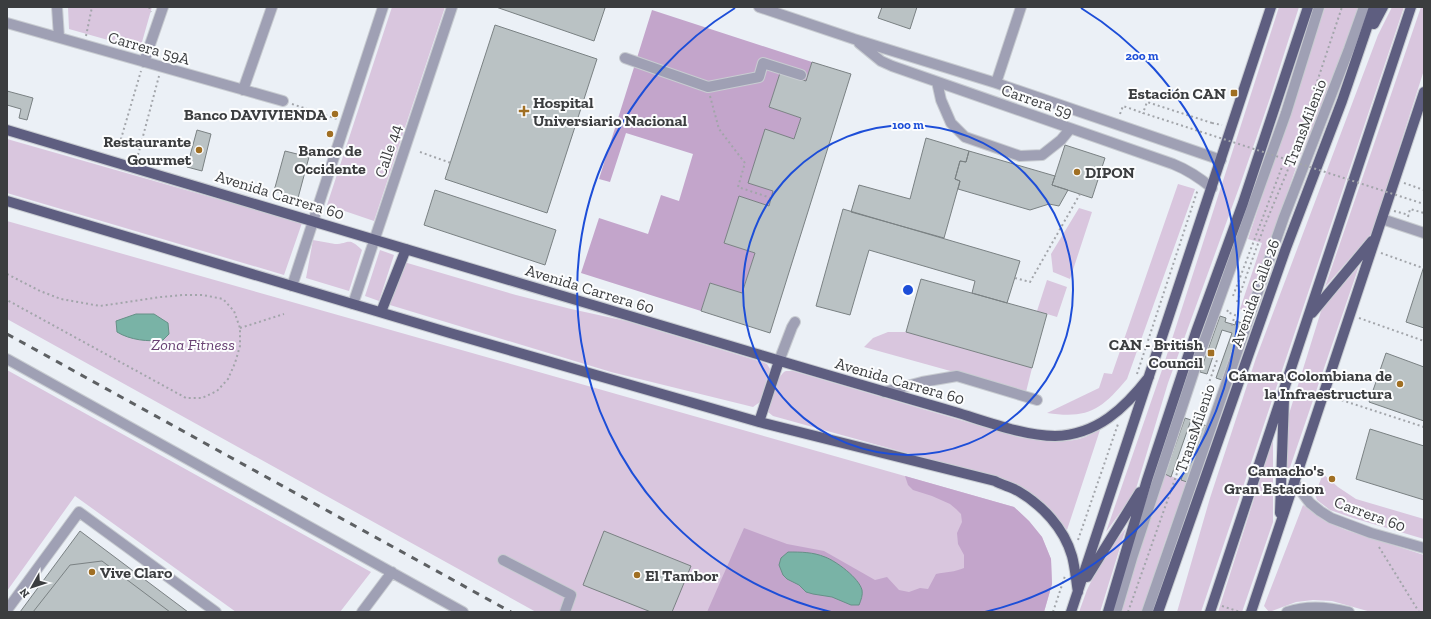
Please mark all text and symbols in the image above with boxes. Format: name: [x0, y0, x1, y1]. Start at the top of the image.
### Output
street label: Carrera 59A: [106, 27, 193, 69]
text: 200 m: [1125, 49, 1159, 63]
street label: TransMilenio: [1280, 76, 1330, 170]
street label: Carrera 59: [999, 80, 1075, 122]
place label: Estación CAN: [1128, 84, 1226, 103]
marker: Estación CAN: [1229, 88, 1239, 98]
place label: Hospital Universiario Nacional: [533, 93, 688, 130]
place label: Banco DAVIVIENDA: [184, 105, 327, 124]
marker: Hospital Universiario Nacional: [518, 105, 530, 117]
marker: Banco DAVIVIENDA: [330, 109, 340, 119]
text: 100 m: [892, 118, 924, 132]
street label: Calle 44: [370, 122, 406, 180]
marker: Banco de Occidente: [325, 129, 335, 139]
place label: Restaurante Gourmet: [103, 132, 192, 169]
place label: Banco de Occidente: [294, 141, 366, 178]
marker: Restaurante Gourmet: [194, 145, 204, 155]
place label: DIPON: [1085, 163, 1135, 182]
street label: Avenida Carrera 60: [213, 166, 347, 224]
marker: DIPON: [1072, 167, 1082, 177]
street label: Avenida Calle 26: [1227, 237, 1283, 349]
street label: Avenida Carrera 60: [523, 260, 657, 318]
centre of rings: [901, 283, 915, 297]
park label: Zona Fitness: [151, 335, 235, 354]
place label: CAN - British Council: [1109, 335, 1204, 372]
marker: CAN - British Council: [1206, 348, 1216, 358]
street label: Avenida Carrera 60: [833, 353, 967, 409]
place label: Cámara Colombiana de la Infraestructura: [1229, 366, 1392, 403]
marker: Cámara Colombiana de la Infraestructura: [1395, 379, 1405, 389]
street label: TransMilenio: [1171, 381, 1219, 475]
place label: Camacho's Gran Estacion: [1224, 461, 1324, 498]
marker: Camacho's Gran Estacion: [1327, 474, 1337, 484]
street label: Carrera 60: [1332, 492, 1408, 536]
place label: Vive Claro: [100, 563, 173, 582]
place label: El Tambor: [645, 566, 719, 585]
north arrow: [12, 567, 52, 607]
marker: Vive Claro: [87, 567, 97, 577]
marker: El Tambor: [632, 570, 642, 580]
text: N: [17, 585, 32, 600]

